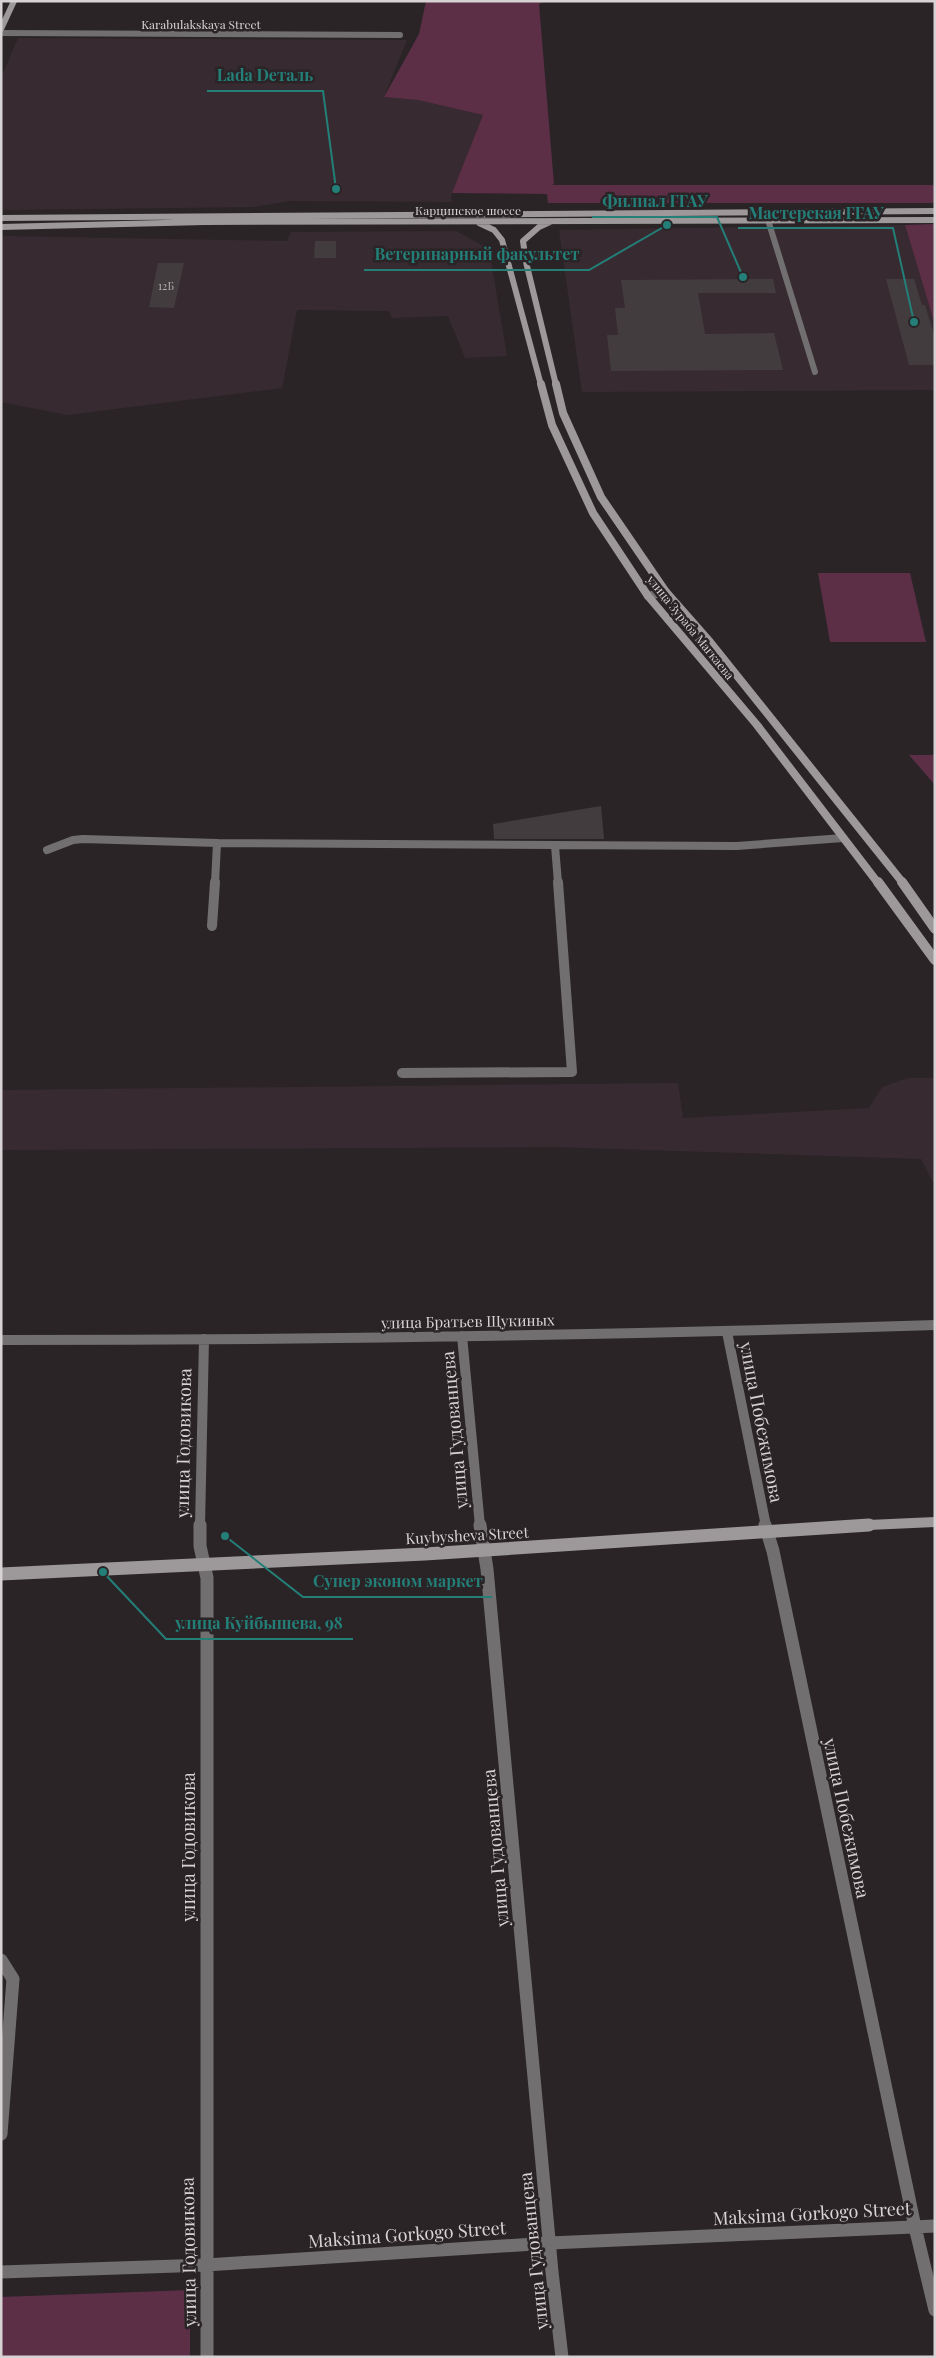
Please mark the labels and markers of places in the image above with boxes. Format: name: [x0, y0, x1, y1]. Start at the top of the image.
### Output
callout: Lada Dеталь: [207, 60, 323, 91]
callout: Филиал ГГАУ: [592, 186, 717, 217]
callout: Мастерская ГГАУ: [738, 197, 893, 228]
callout: Ветеринарный факультет: [364, 239, 589, 270]
callout: Супер эконом маркет: [303, 1566, 492, 1597]
callout: улица Куйбышева, 98: [166, 1608, 353, 1639]

